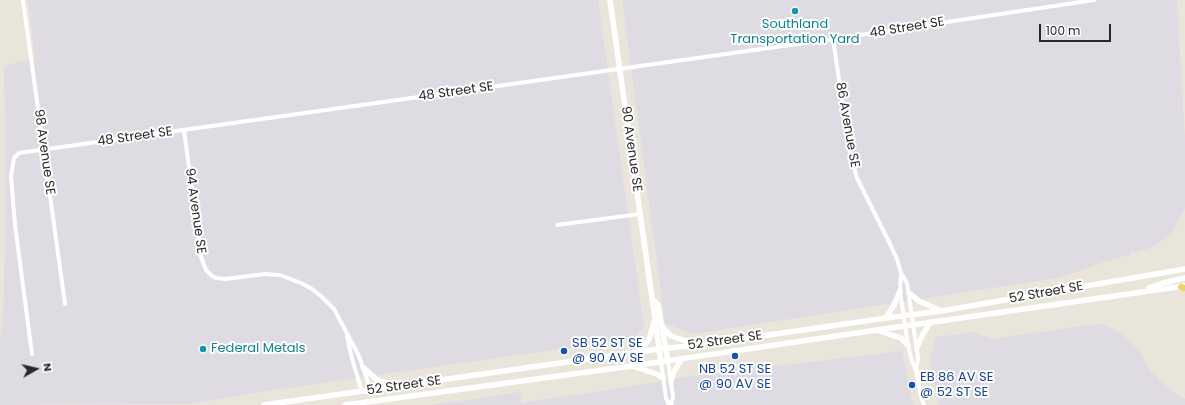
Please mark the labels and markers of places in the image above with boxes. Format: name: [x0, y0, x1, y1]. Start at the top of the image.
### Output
marker: Southland Transportation Yard: [790, 6, 800, 16]
place label: Southland Transportation Yard: [730, 17, 860, 48]
place label: SB 52 ST SE @ 90 AV SE: [572, 336, 644, 367]
place label: Federal Metals: [211, 341, 306, 357]
marker: Federal Metals: [198, 344, 208, 354]
marker: SB 52 ST SE @ 90 AV SE: [559, 346, 569, 356]
marker: NB 52 ST SE @ 90 AV SE: [730, 351, 740, 361]
place label: NB 52 ST SE @ 90 AV SE: [699, 362, 771, 393]
place label: EB 86 AV SE @ 52 ST SE: [920, 370, 993, 401]
marker: EB 86 AV SE @ 52 ST SE: [907, 380, 917, 390]

